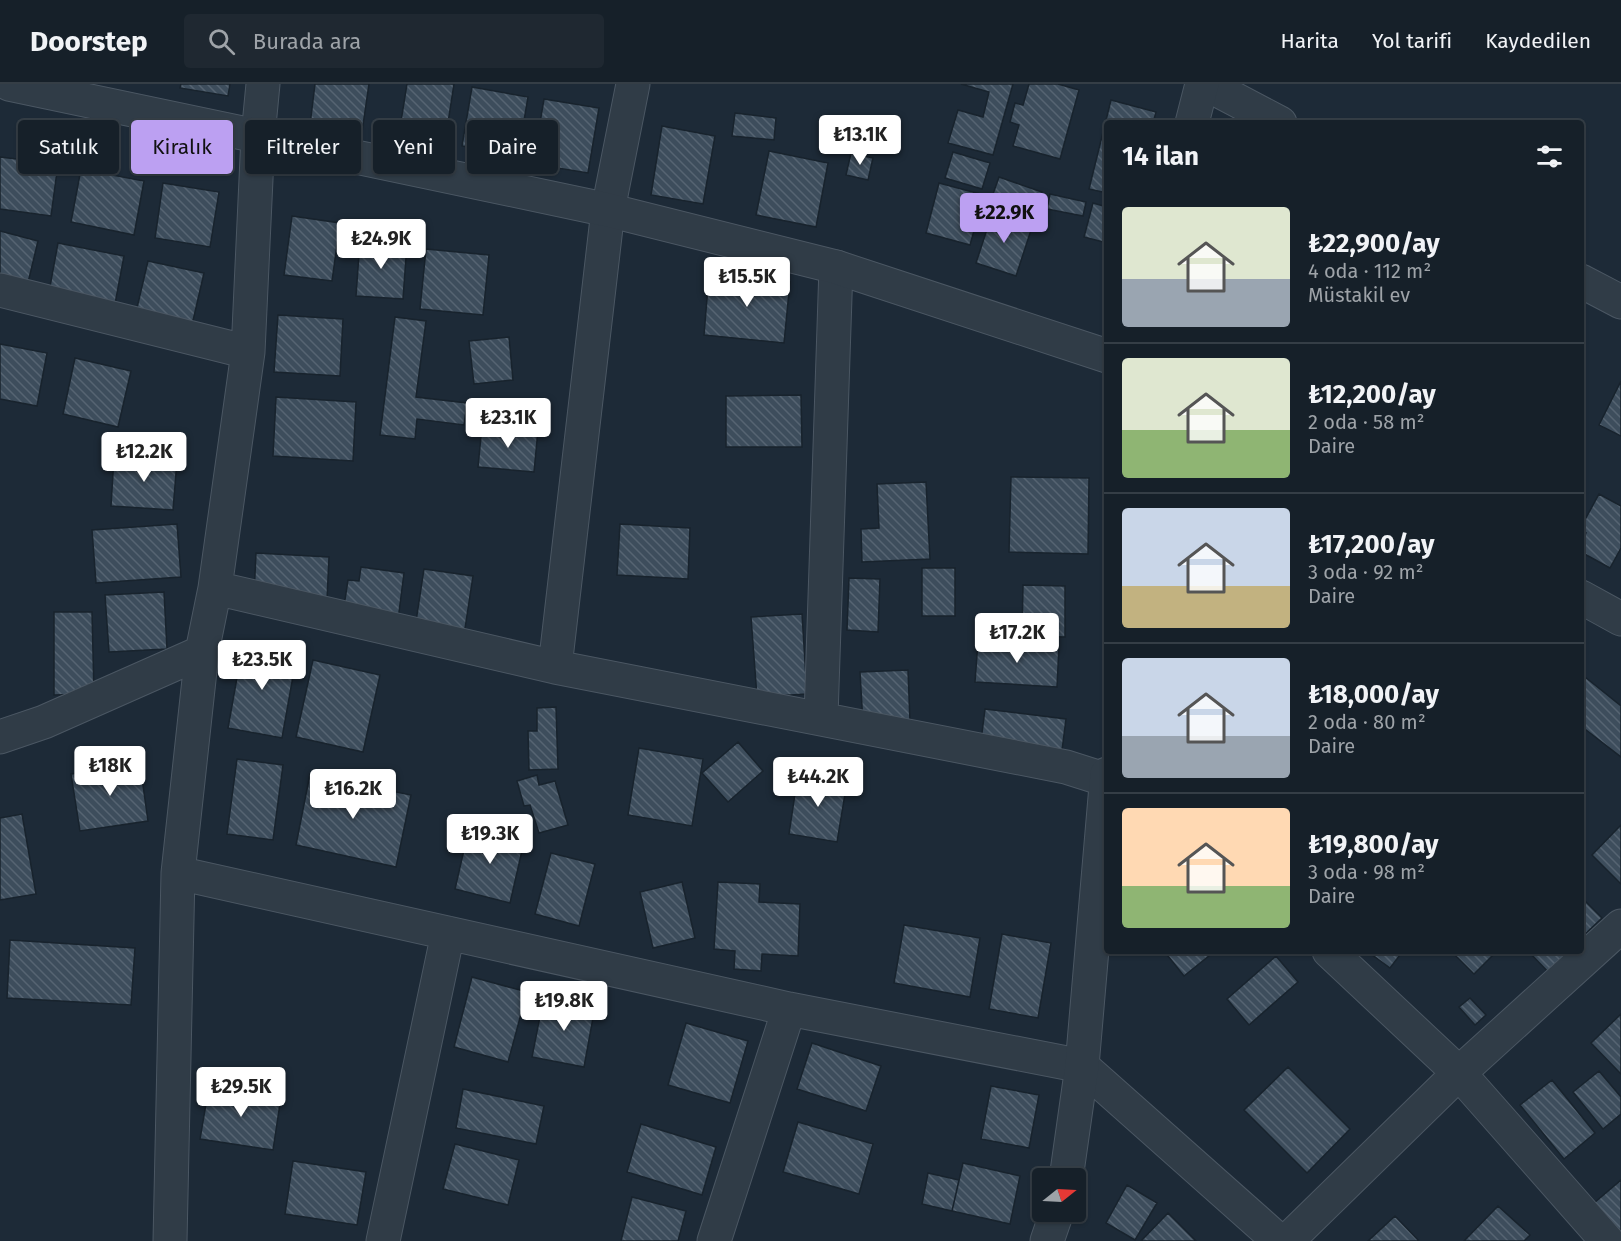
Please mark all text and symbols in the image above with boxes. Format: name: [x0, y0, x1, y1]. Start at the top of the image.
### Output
search box: [184, 14, 604, 68]
text: Doorstep: [30, 25, 148, 58]
icon: search: [205, 25, 238, 58]
text: Burada ara: [253, 28, 361, 55]
text: Harita: [1280, 28, 1339, 54]
text: Yol tarifi: [1372, 28, 1452, 54]
text: Kaydedilen: [1485, 28, 1591, 54]
pin: ₺13.1K: [811, 115, 909, 166]
chip: Satılık: [18, 120, 119, 174]
chip: Kiralık: [131, 120, 233, 174]
chip: Filtreler: [245, 120, 361, 174]
chip: Yeni: [373, 120, 455, 174]
chip: Daire: [467, 120, 558, 174]
text: ₺13.1K: [833, 122, 887, 146]
icon: filters: [1533, 140, 1566, 173]
text: 14 ilan: [1122, 141, 1199, 172]
pin: ₺22.9K: [955, 193, 1053, 244]
text: ₺22.9K: [974, 200, 1034, 224]
pin: ₺24.9K: [332, 219, 430, 270]
text: ₺24.9K: [351, 226, 411, 250]
text: ₺22,900/ay: [1308, 228, 1440, 259]
icon: home: [1170, 231, 1242, 303]
pin: ₺15.5K: [698, 257, 796, 308]
text: 4 oda · 112 m²: [1308, 259, 1431, 283]
text: ₺15.5K: [718, 264, 776, 288]
text: Müstakil ev: [1308, 283, 1410, 307]
text: ₺12,200/ay: [1308, 379, 1436, 410]
icon: home: [1170, 382, 1242, 454]
pin: ₺23.1K: [459, 398, 557, 449]
text: ₺23.1K: [480, 405, 536, 429]
text: 2 oda · 58 m²: [1308, 410, 1425, 434]
pin: ₺12.2K: [95, 432, 193, 483]
text: Daire: [1308, 434, 1355, 458]
text: ₺12.2K: [115, 439, 173, 463]
text: ₺17,200/ay: [1308, 529, 1435, 560]
icon: home: [1170, 532, 1242, 604]
text: 3 oda · 92 m²: [1308, 560, 1424, 584]
text: Daire: [1308, 584, 1355, 608]
pin: ₺17.2K: [968, 613, 1066, 664]
text: ₺17.2K: [989, 620, 1045, 644]
pin: ₺23.5K: [213, 640, 311, 691]
text: ₺23.5K: [232, 647, 292, 671]
text: ₺18,000/ay: [1308, 679, 1439, 710]
icon: home: [1170, 682, 1242, 754]
text: 2 oda · 80 m²: [1308, 710, 1426, 734]
text: Daire: [1308, 734, 1355, 758]
pin: ₺18K: [74, 746, 146, 797]
text: ₺18K: [88, 753, 132, 777]
pin: ₺44.2K: [769, 757, 867, 808]
text: ₺44.2K: [787, 764, 849, 788]
pin: ₺16.2K: [304, 769, 402, 820]
text: ₺16.2K: [324, 776, 382, 800]
pin: ₺19.3K: [441, 814, 539, 865]
text: ₺19.3K: [461, 821, 519, 845]
text: ₺19,800/ay: [1308, 829, 1439, 860]
icon: home: [1170, 832, 1242, 904]
text: 3 oda · 98 m²: [1308, 860, 1425, 884]
text: Daire: [1308, 884, 1355, 908]
pin: ₺19.8K: [515, 981, 613, 1032]
text: ₺19.8K: [534, 988, 594, 1012]
pin: ₺29.5K: [192, 1067, 290, 1118]
text: ₺29.5K: [211, 1074, 271, 1098]
north arrow: [1032, 1168, 1086, 1222]
map controls: [1032, 1168, 1086, 1222]

